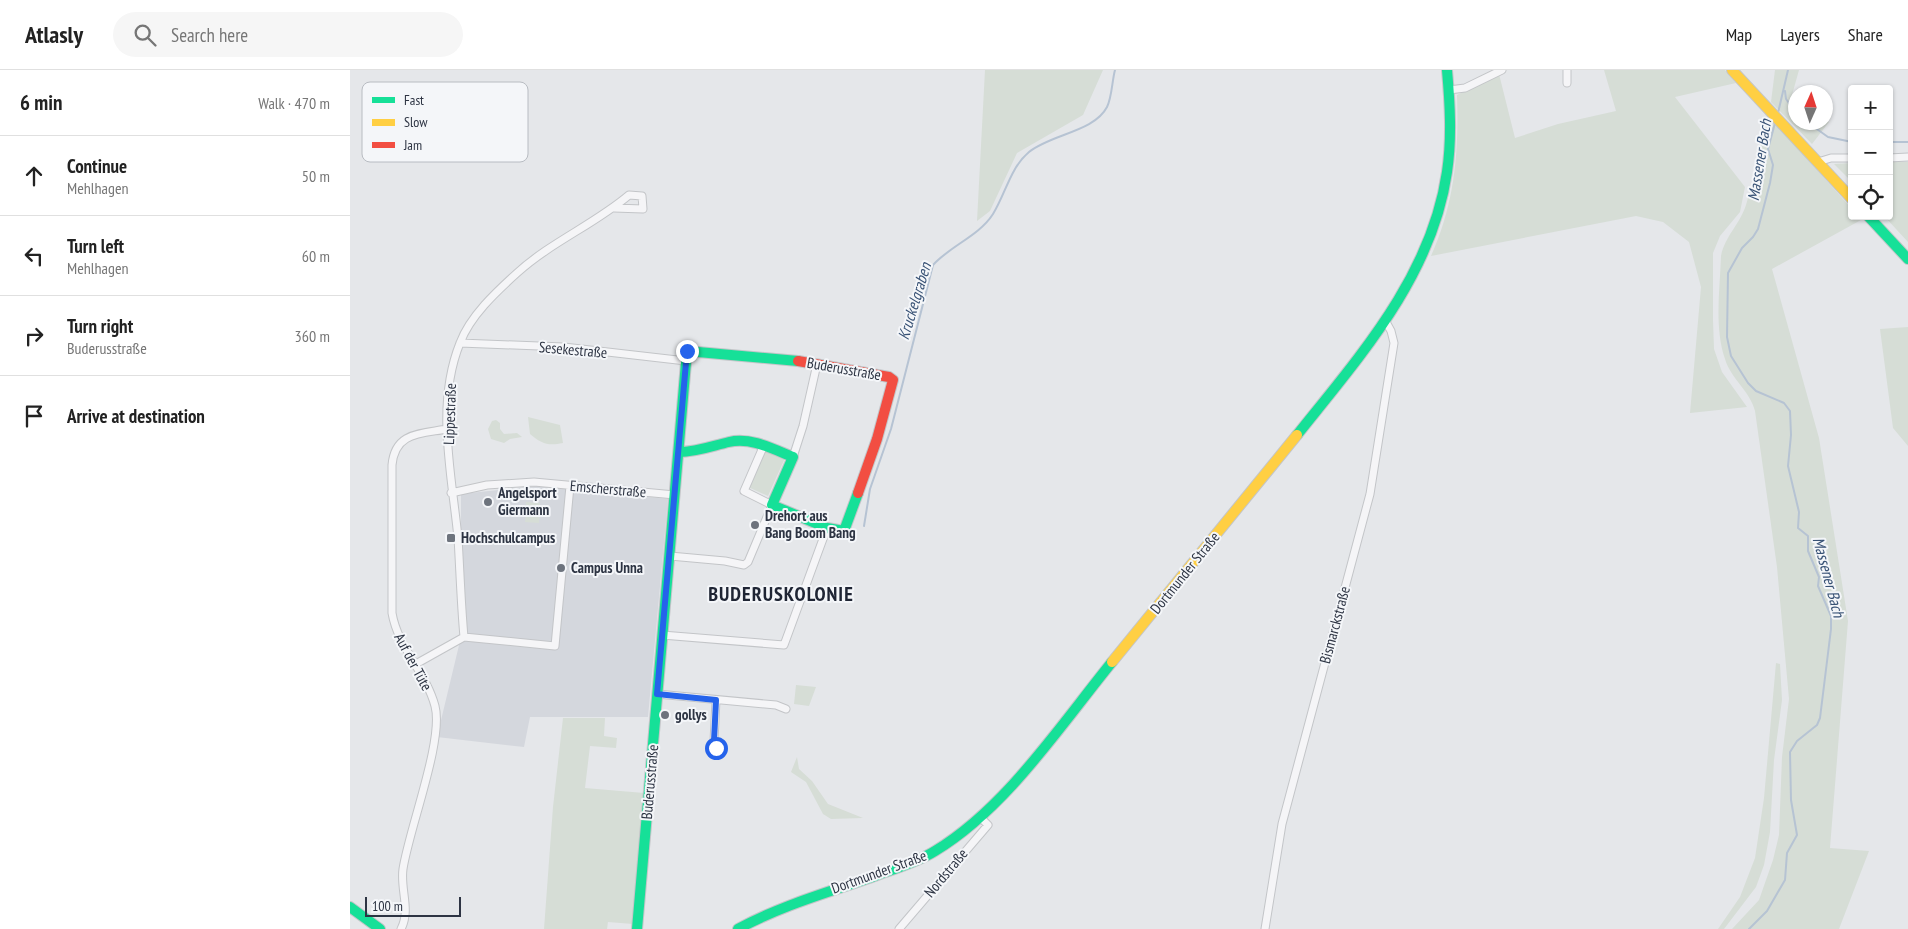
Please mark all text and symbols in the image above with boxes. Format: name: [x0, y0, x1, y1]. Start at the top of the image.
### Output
search box: [113, 12, 463, 57]
text: Atlasly: [25, 19, 83, 50]
icon: search: [131, 21, 159, 49]
text: Search here: [171, 23, 248, 47]
text: Map: [1726, 23, 1752, 46]
text: Layers: [1780, 23, 1820, 46]
text: Share: [1848, 23, 1883, 46]
legend: [362, 82, 528, 162]
north arrow: [1788, 85, 1833, 130]
map controls: [1848, 85, 1893, 220]
button: +: [1848, 85, 1893, 130]
text: 6 min: [20, 89, 62, 116]
text: Fast: [404, 91, 424, 109]
text: Walk · 470 m: [258, 93, 330, 113]
text: Slow: [404, 113, 428, 131]
water label: Massener Bach: [1743, 117, 1775, 202]
button: −: [1848, 130, 1893, 175]
text: Jam: [403, 136, 422, 154]
text: Continue: [67, 154, 127, 178]
icon: ahead: [20, 162, 48, 190]
text: 50 m: [302, 166, 330, 186]
button: locate: [1848, 175, 1893, 220]
text: Mehlhagen: [67, 178, 129, 198]
text: Turn left: [67, 234, 124, 258]
icon: left: [20, 242, 48, 270]
text: 60 m: [302, 246, 330, 266]
text: Mehlhagen: [67, 258, 129, 278]
water label: Kruckelgraben: [893, 259, 935, 342]
text: Turn right: [67, 314, 133, 338]
icon: right: [20, 322, 48, 350]
text: 360 m: [295, 326, 330, 346]
street label: Sesekestraße: [538, 337, 608, 362]
text: Buderusstraße: [67, 338, 147, 358]
route end: [676, 340, 699, 363]
street label: Buderusstraße: [806, 353, 883, 384]
street label: Lippestraße: [439, 383, 460, 445]
icon: arrive: [20, 402, 48, 430]
text: Arrive at destination: [67, 404, 205, 428]
street label: Emscherstraße: [569, 476, 647, 501]
place label: Angelsport Giermann: [497, 483, 557, 519]
marker: Angelsport Giermann: [482, 496, 494, 508]
place label: Drehort aus Bang Boom Bang: [765, 506, 856, 542]
marker: Drehort aus Bang Boom Bang: [749, 519, 761, 531]
place label: Hochschulcampus: [461, 528, 555, 547]
street label: Dortmunder Straße: [1146, 528, 1223, 618]
marker: Hochschulcampus: [445, 532, 457, 544]
water label: Massener Bach: [1809, 535, 1850, 620]
place label: Campus Unna: [571, 558, 643, 577]
marker: Campus Unna: [555, 562, 567, 574]
district label: BUDERUSKOLONIE: [708, 581, 854, 607]
street label: Bismarckstraße: [1315, 584, 1354, 666]
street label: Auf der Tüte: [390, 630, 437, 694]
place label: gollys: [675, 705, 707, 724]
marker: gollys: [659, 709, 671, 721]
route start: [705, 737, 728, 760]
street label: Buderusstraße: [637, 744, 662, 820]
street label: Nordstraße: [920, 844, 972, 901]
street label: Dortmunder Straße: [829, 846, 929, 898]
scale bar: [365, 894, 461, 917]
text: 100 m: [372, 897, 403, 915]

